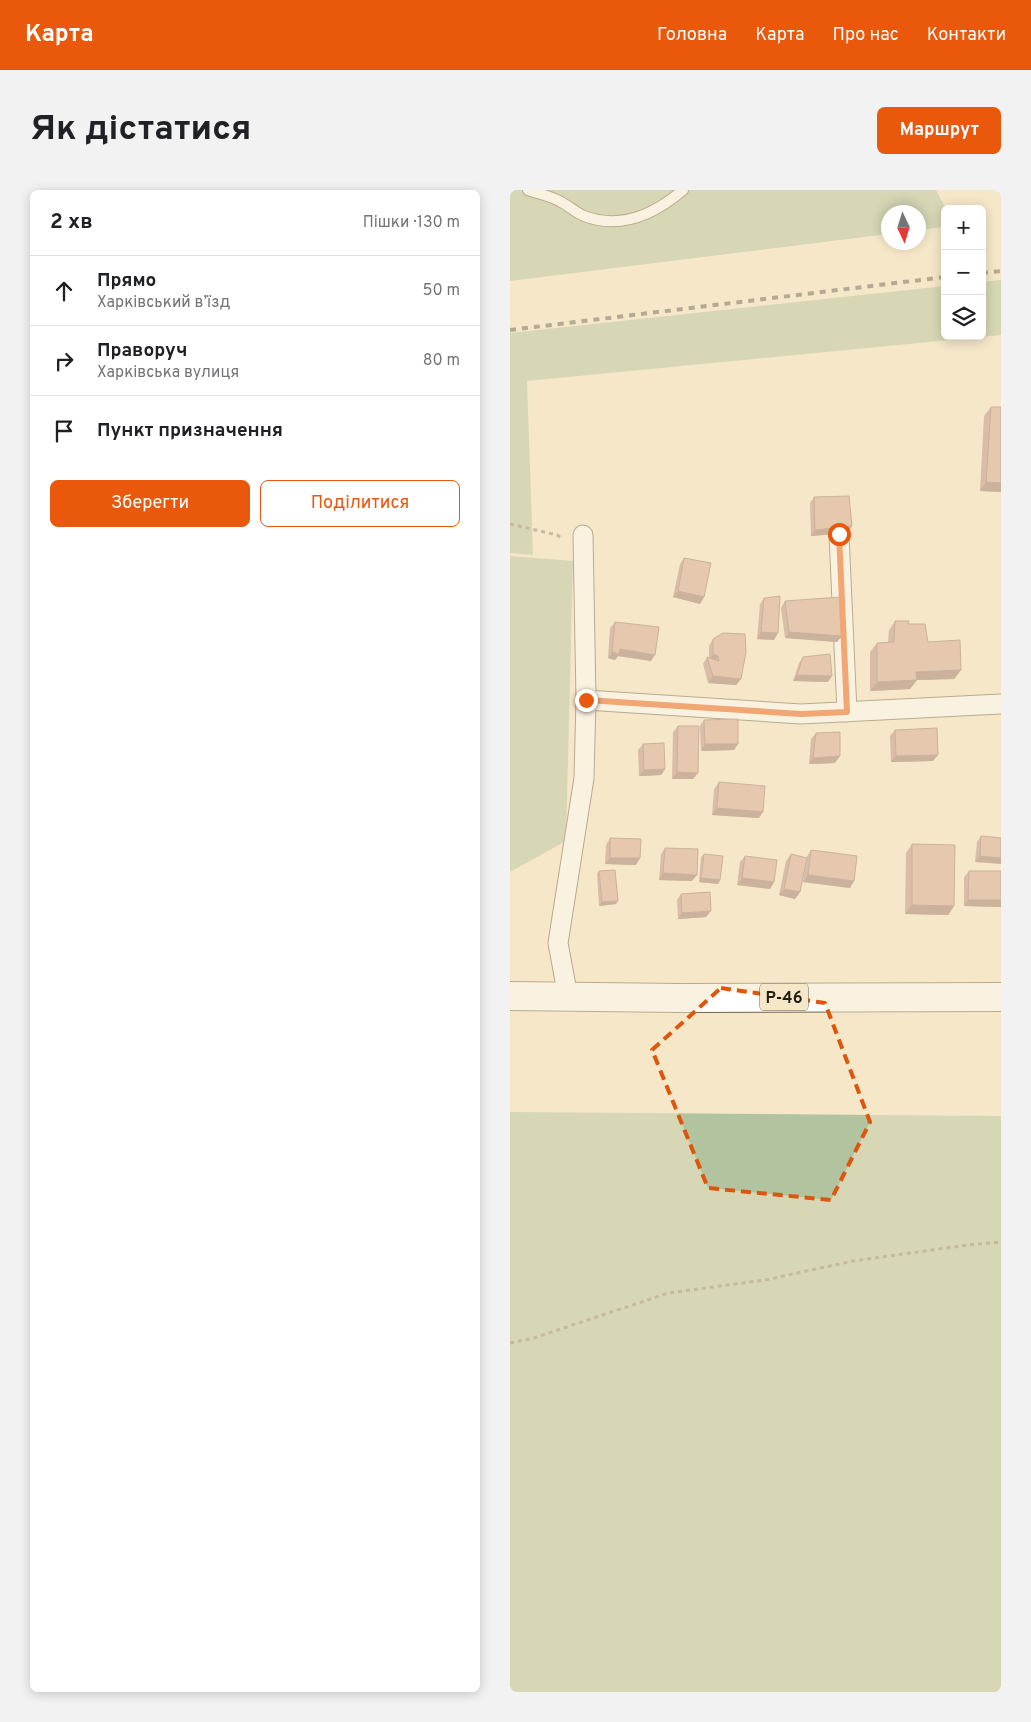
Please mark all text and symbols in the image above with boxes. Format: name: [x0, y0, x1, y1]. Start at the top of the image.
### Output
text: Карта: [25, 20, 94, 50]
text: Головна: [657, 24, 727, 47]
text: Карта: [755, 24, 805, 47]
text: Про нас: [833, 24, 899, 47]
text: Контакти: [927, 24, 1006, 47]
button: Маршрут: [877, 107, 1001, 154]
text: Як дістатися: [30, 108, 251, 152]
north arrow: [881, 205, 926, 250]
map controls: [941, 205, 986, 340]
button: +: [941, 205, 986, 250]
text: 2 хв: [50, 209, 93, 236]
text: Пішки · 130 m: [363, 213, 460, 233]
button: −: [941, 250, 986, 295]
text: Прямо: [97, 269, 156, 293]
icon: ahead: [50, 277, 78, 305]
text: 50 m: [423, 281, 460, 301]
text: Харківський в’їзд: [97, 293, 230, 313]
button: layers: [941, 295, 986, 340]
text: Праворуч: [97, 339, 188, 363]
icon: right: [50, 347, 78, 375]
text: 80 m: [423, 351, 460, 371]
text: Харківська вулиця: [97, 363, 239, 383]
icon: arrive: [50, 417, 78, 445]
text: Пункт призначення: [97, 419, 283, 443]
button: Зберегти: [50, 480, 250, 527]
button: Поділитися: [260, 480, 460, 527]
route start: [828, 523, 851, 546]
route end: [575, 689, 598, 712]
road number: Р-46: [760, 984, 808, 1010]

